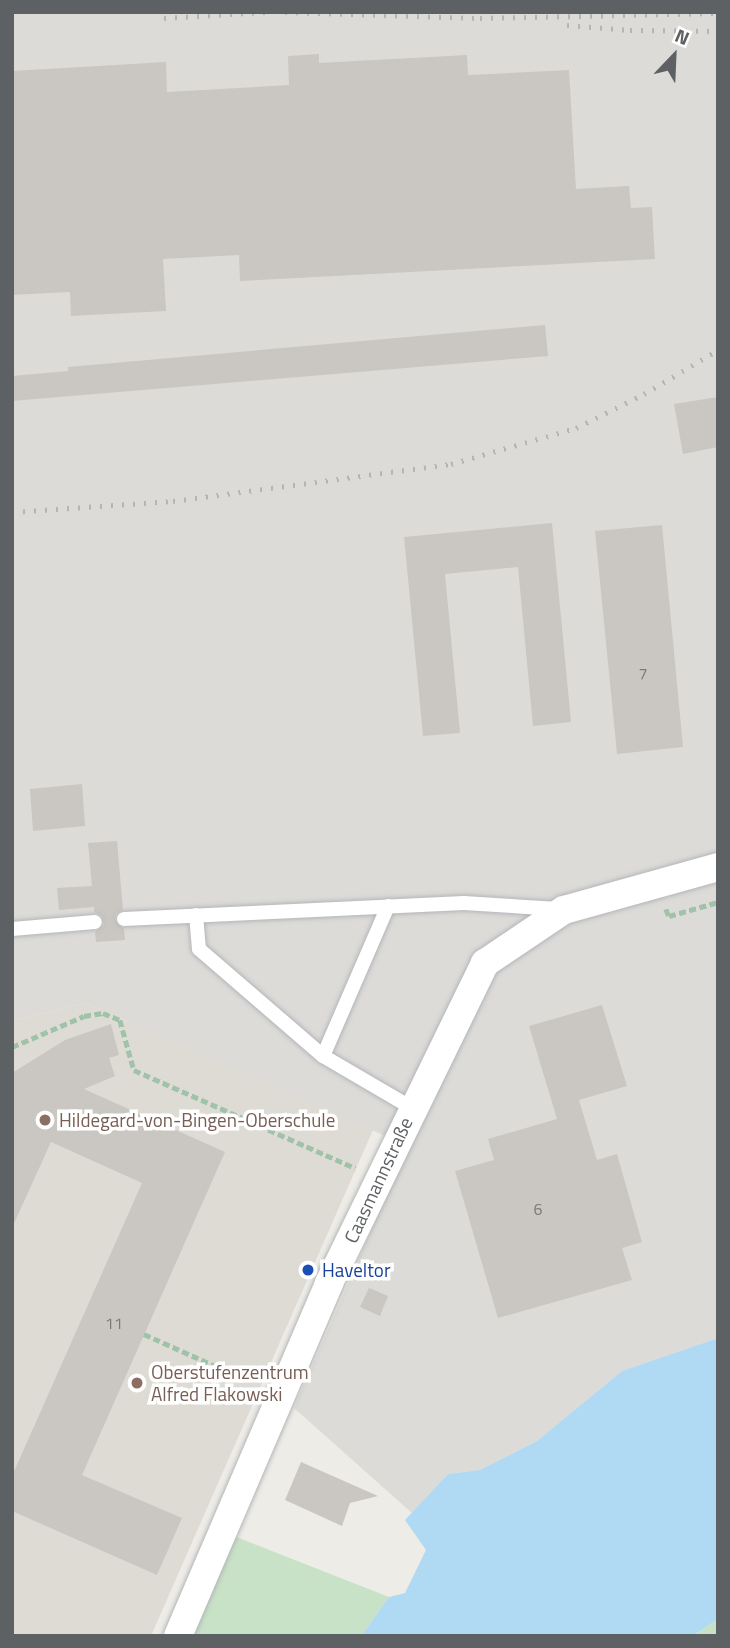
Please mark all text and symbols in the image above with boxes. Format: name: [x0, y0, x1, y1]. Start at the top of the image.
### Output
text: N: [671, 20, 694, 52]
north arrow: [639, 21, 709, 91]
house number: 7: [639, 663, 647, 683]
place label: Hildegard-von-Bingen-Oberschule: [59, 1109, 335, 1131]
marker: Hildegard-von-Bingen-Oberschule: [37, 1112, 53, 1128]
street label: Caasmannstraße: [339, 1114, 417, 1246]
house number: 6: [534, 1199, 542, 1219]
place label: Haveltor: [322, 1259, 390, 1281]
marker: Haveltor: [300, 1262, 316, 1278]
house number: 11: [105, 1313, 123, 1333]
place label: Oberstufenzentrum Alfred Flakowski: [151, 1361, 309, 1405]
marker: Oberstufenzentrum Alfred Flakowski: [129, 1375, 145, 1391]

